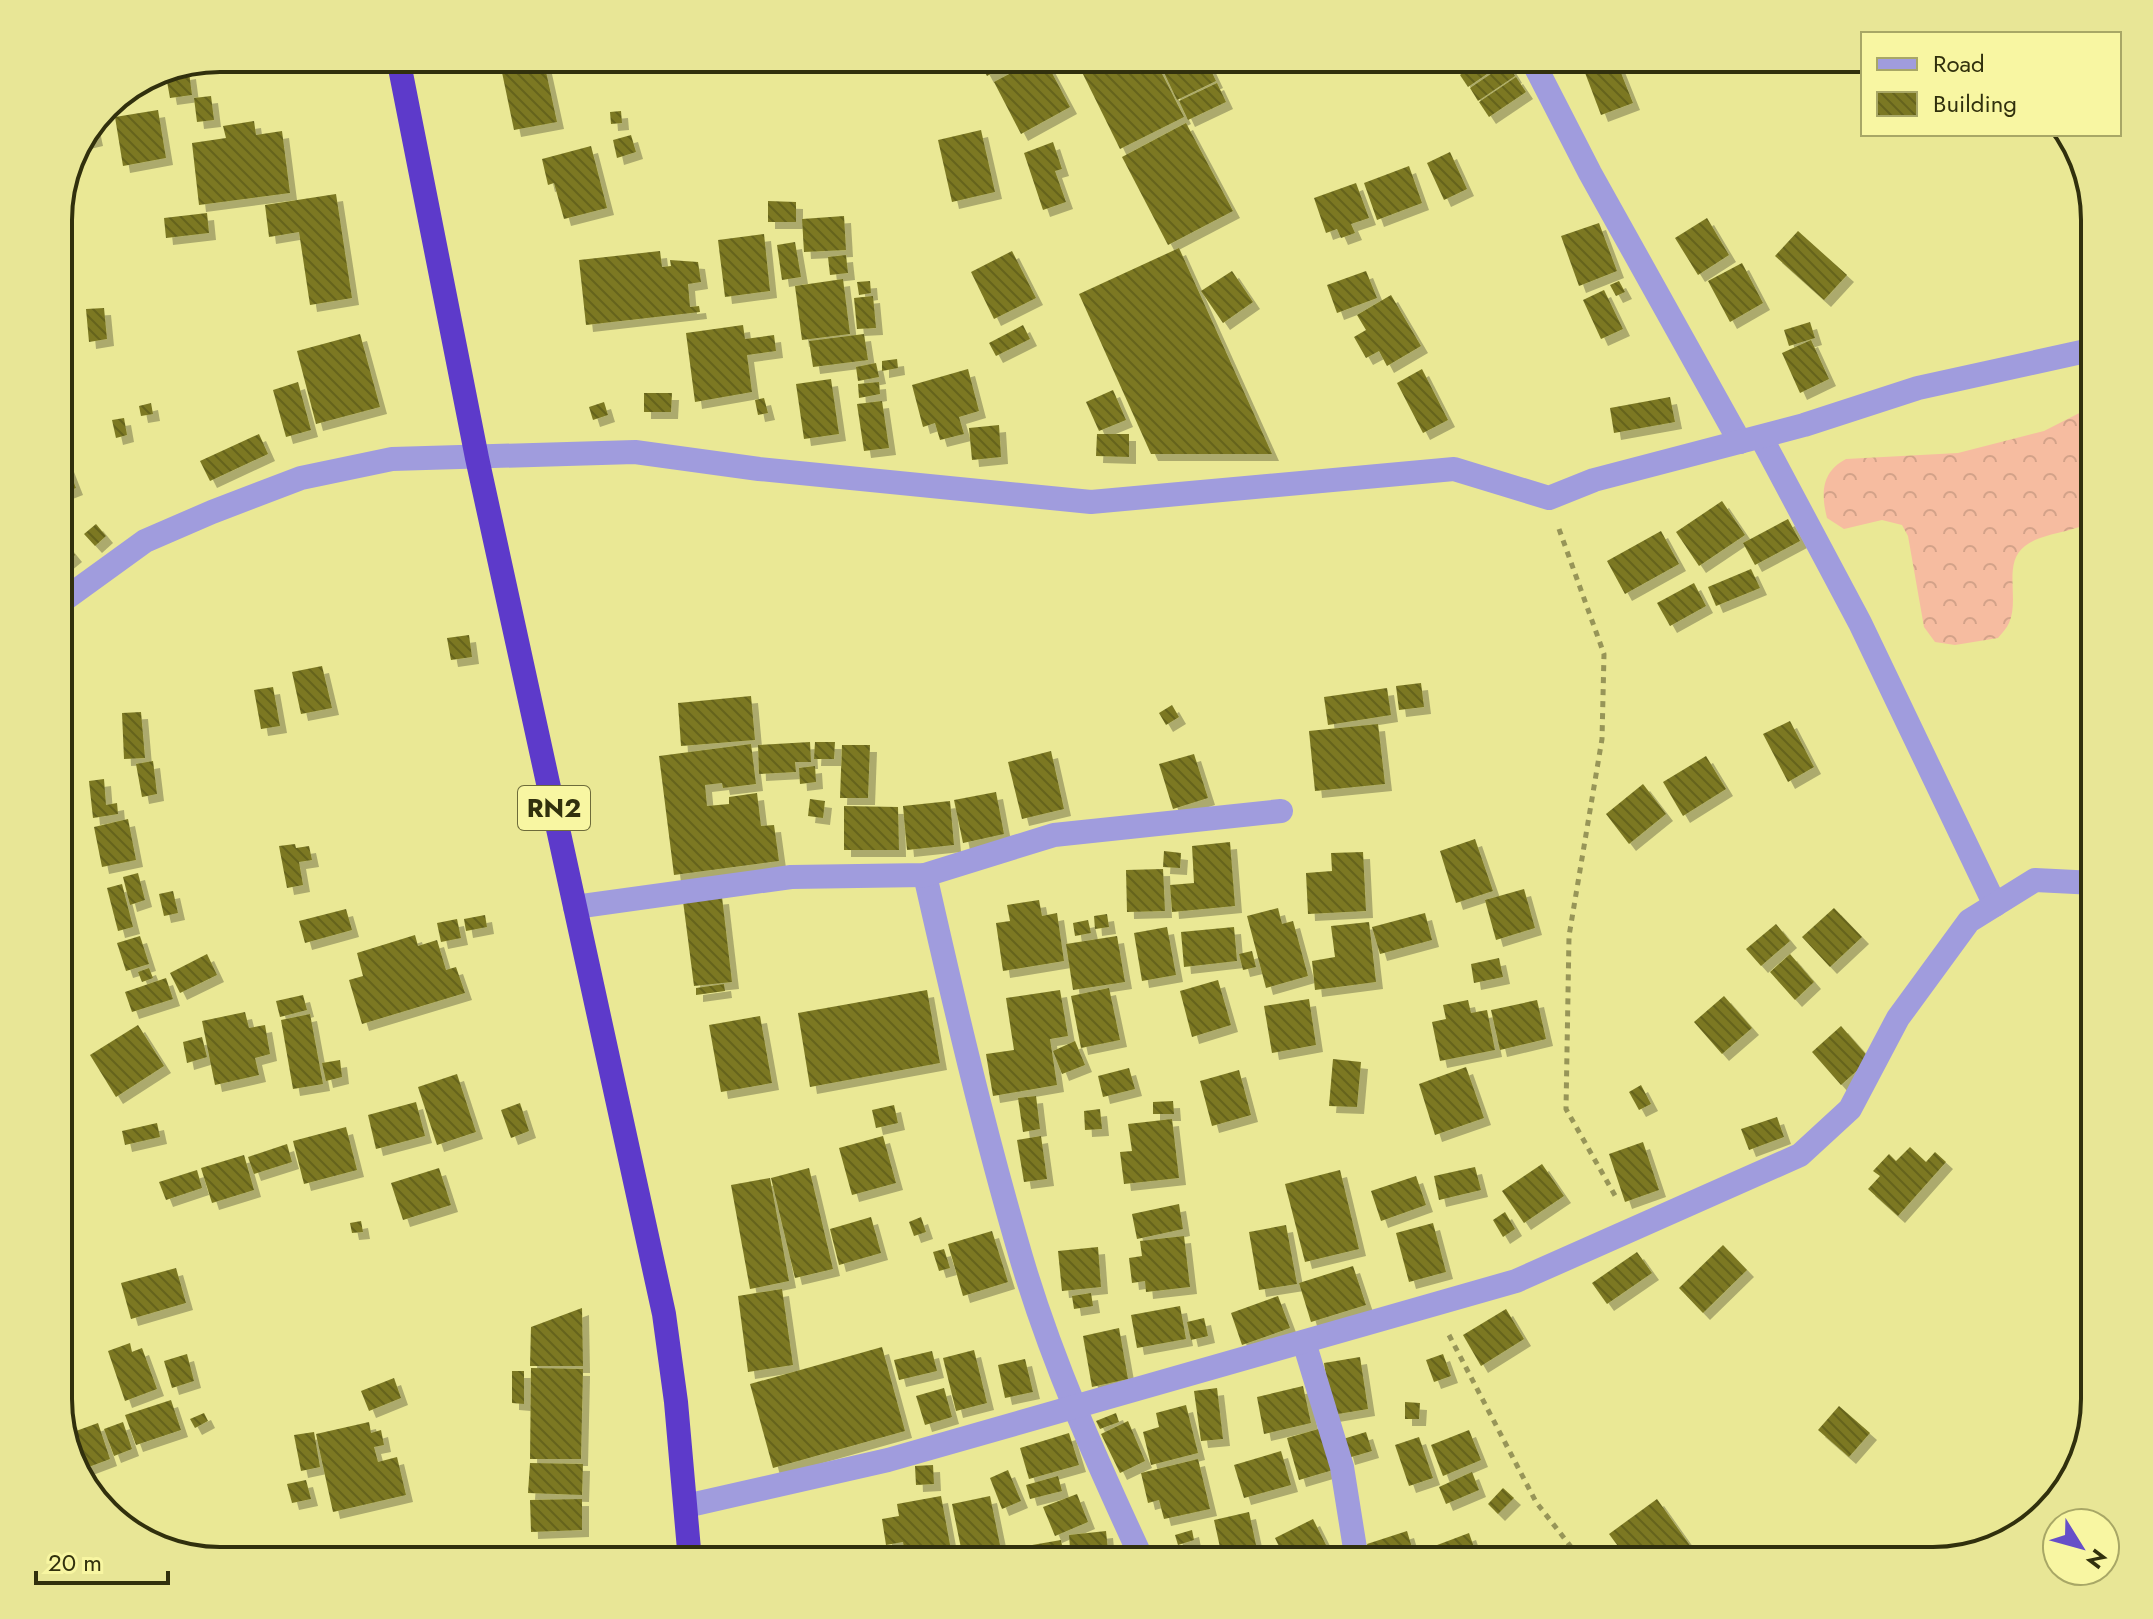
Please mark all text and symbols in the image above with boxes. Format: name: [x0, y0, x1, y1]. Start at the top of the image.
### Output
legend: [1861, 32, 2121, 136]
text: Road: [1933, 46, 1985, 81]
text: Building: [1933, 86, 2017, 121]
road number: RN2: [518, 786, 590, 830]
north arrow: [2041, 1507, 2121, 1587]
scale bar: [36, 1535, 168, 1585]
text: N: [2079, 1542, 2115, 1576]
text: 20 m: [48, 1545, 102, 1580]

